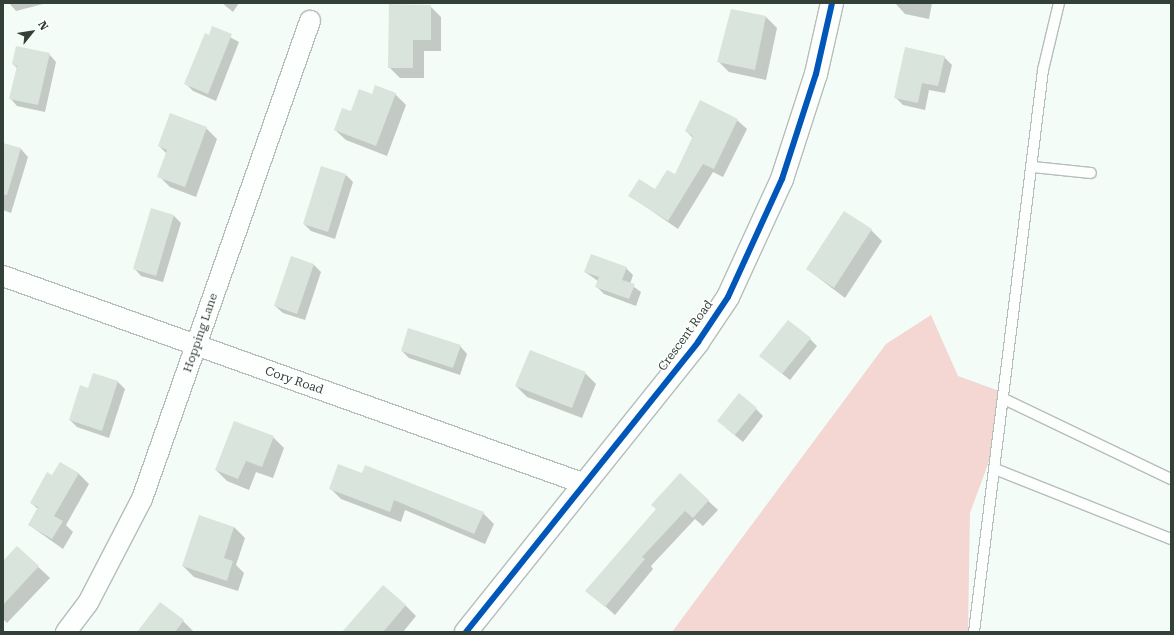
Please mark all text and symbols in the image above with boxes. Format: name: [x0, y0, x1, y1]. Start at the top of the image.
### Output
north arrow: [12, 12, 52, 52]
text: N: [35, 19, 51, 33]
street label: Hopping Lane: [181, 292, 221, 374]
street label: Crescent Road: [656, 298, 716, 374]
street label: Cory Road: [263, 364, 325, 398]

